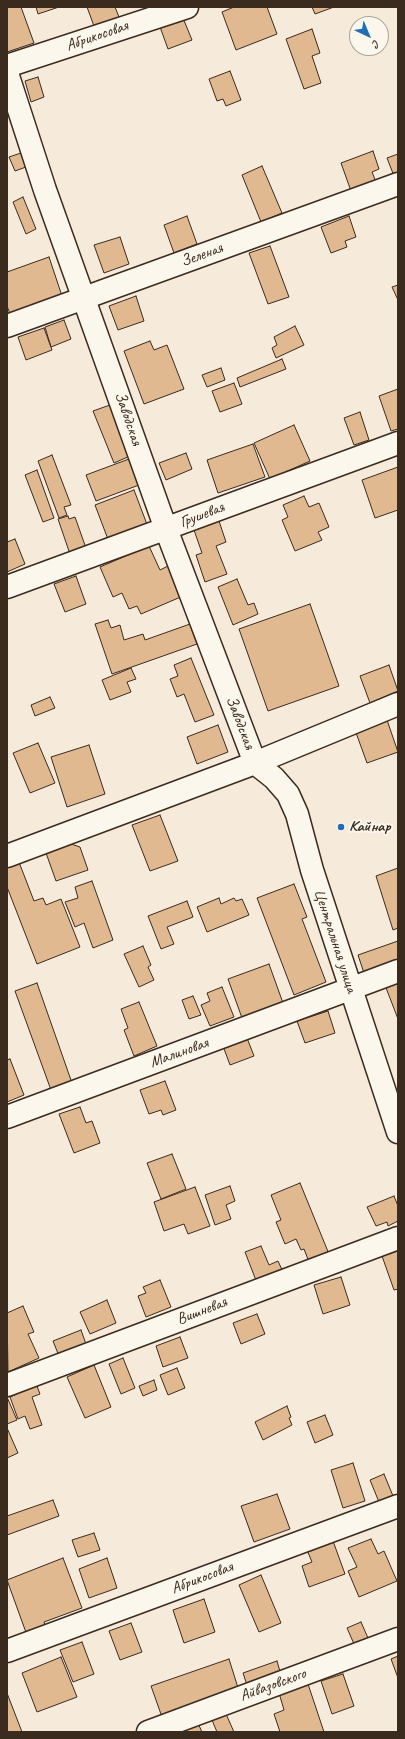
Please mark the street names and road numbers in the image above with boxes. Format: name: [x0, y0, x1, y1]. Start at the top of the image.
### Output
street label: Абрикосовая: [63, 16, 131, 56]
street label: Зеленая: [178, 239, 226, 271]
street label: Заводская: [110, 390, 146, 448]
street label: Грушевая: [177, 498, 227, 532]
street label: Заводская: [221, 694, 259, 752]
street label: Центральная улица: [309, 887, 361, 995]
street label: Малиновая: [147, 1034, 211, 1072]
street label: Вишневая: [174, 1293, 230, 1329]
street label: Абрикосовая: [169, 1558, 235, 1598]
street label: Айвазовского: [237, 1664, 309, 1706]

